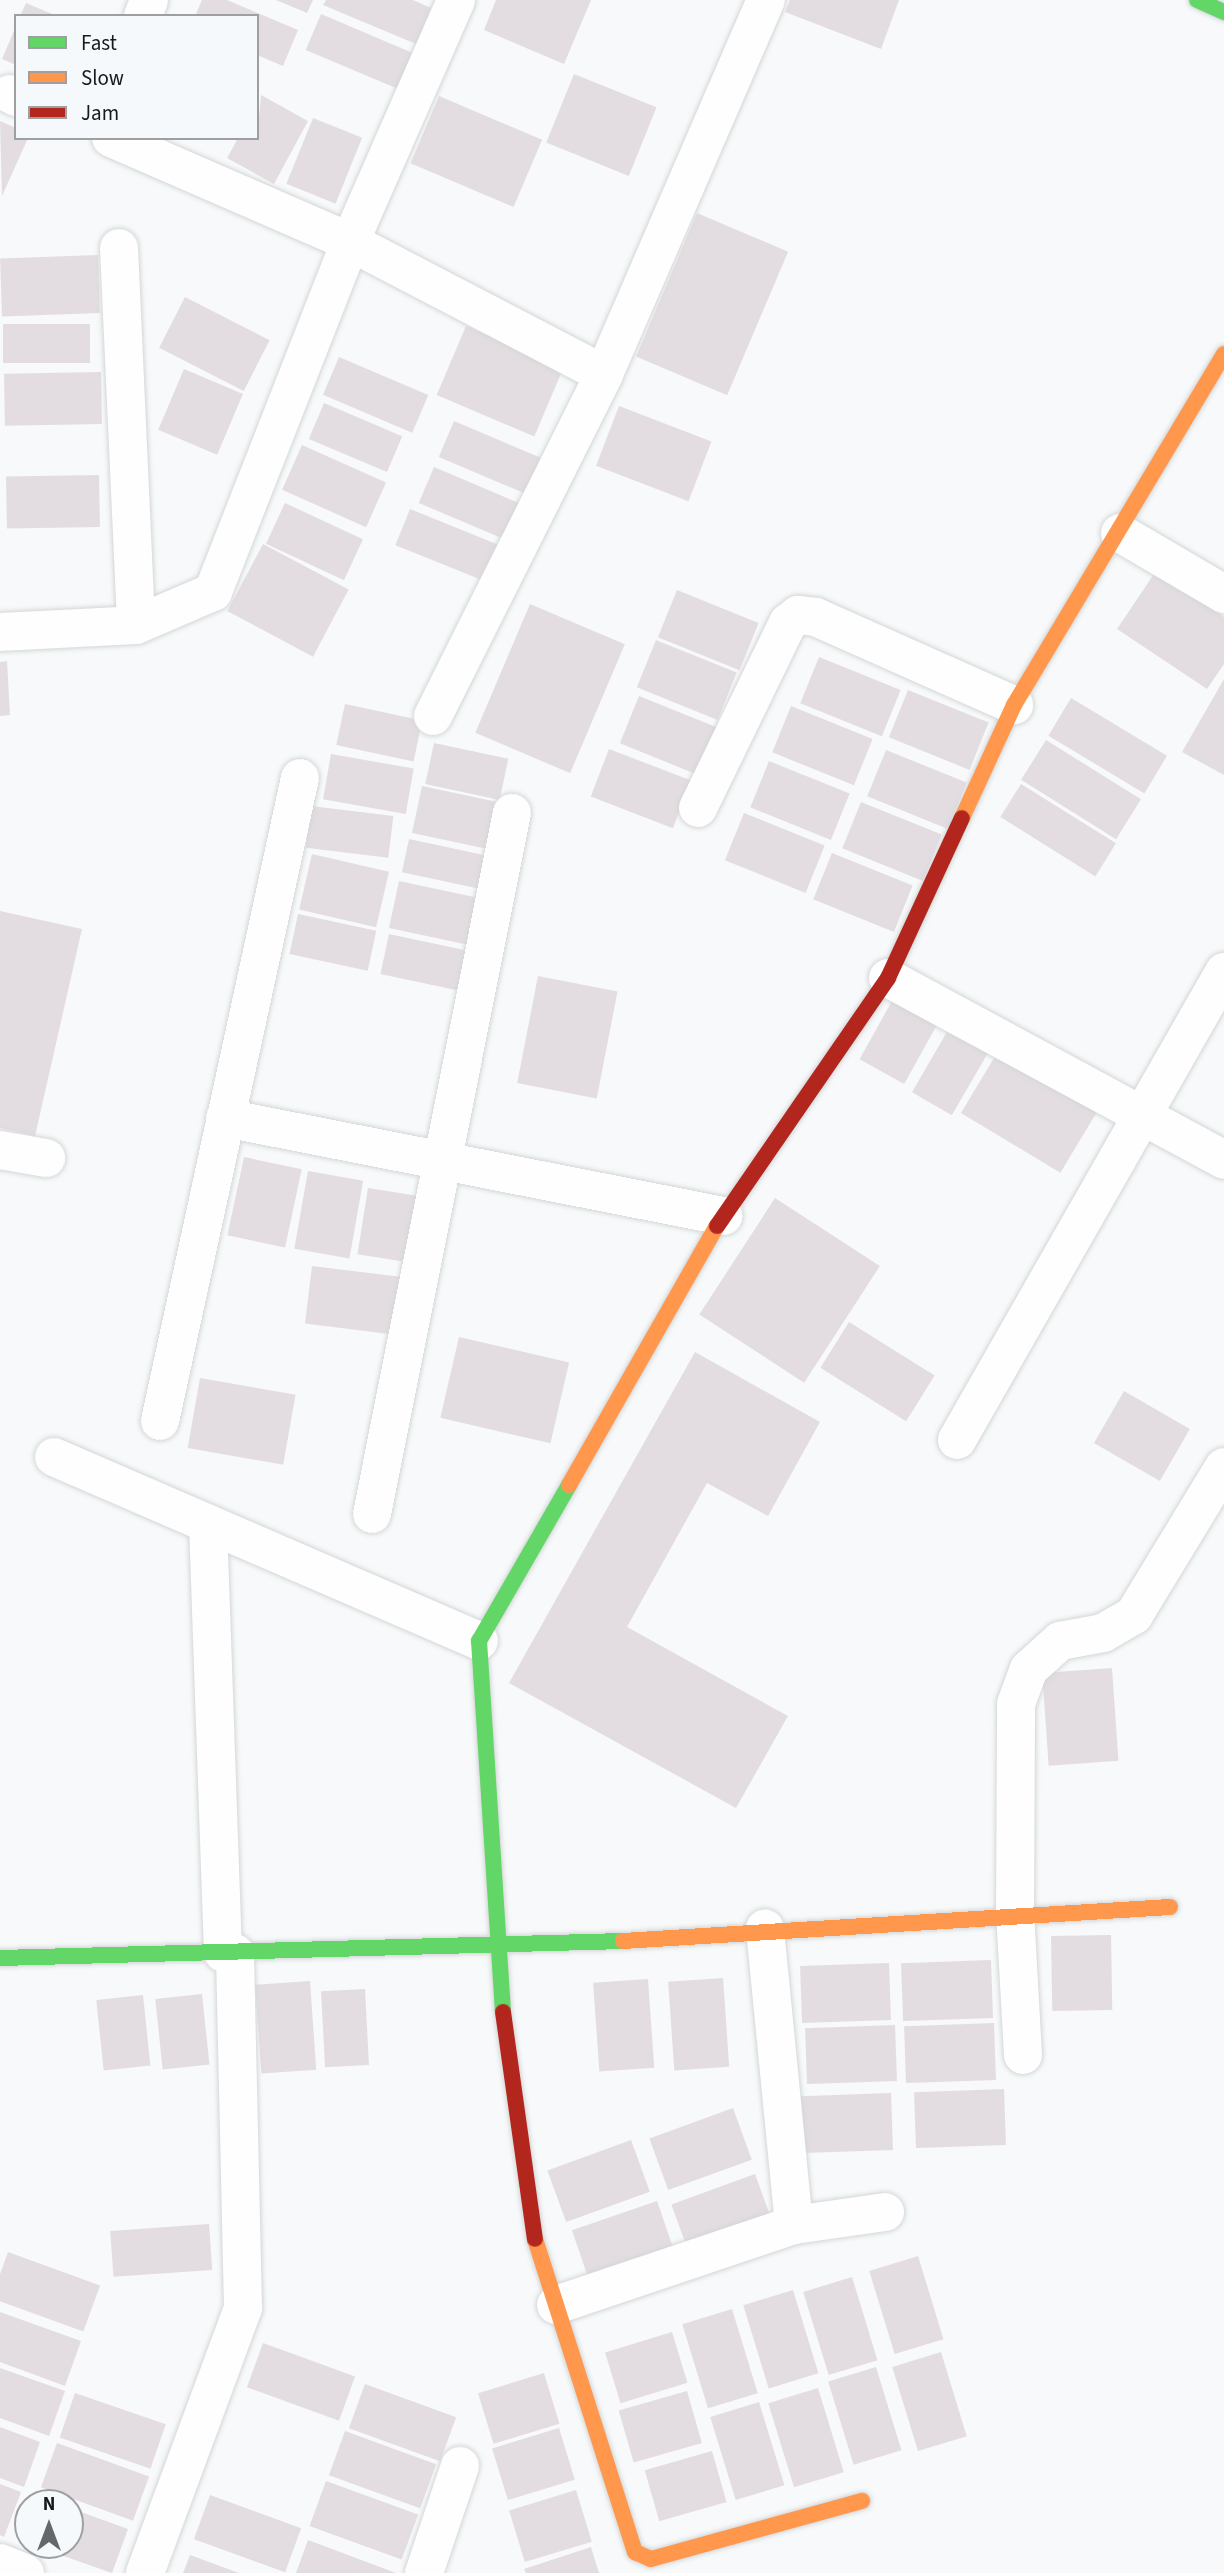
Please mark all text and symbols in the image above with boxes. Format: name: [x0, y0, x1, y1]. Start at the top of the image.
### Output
legend: [14, 14, 259, 140]
text: Fast: [81, 28, 117, 58]
text: Slow: [81, 63, 124, 93]
text: Jam: [81, 98, 119, 128]
north arrow: [14, 2489, 84, 2559]
text: N: [43, 2491, 55, 2518]

